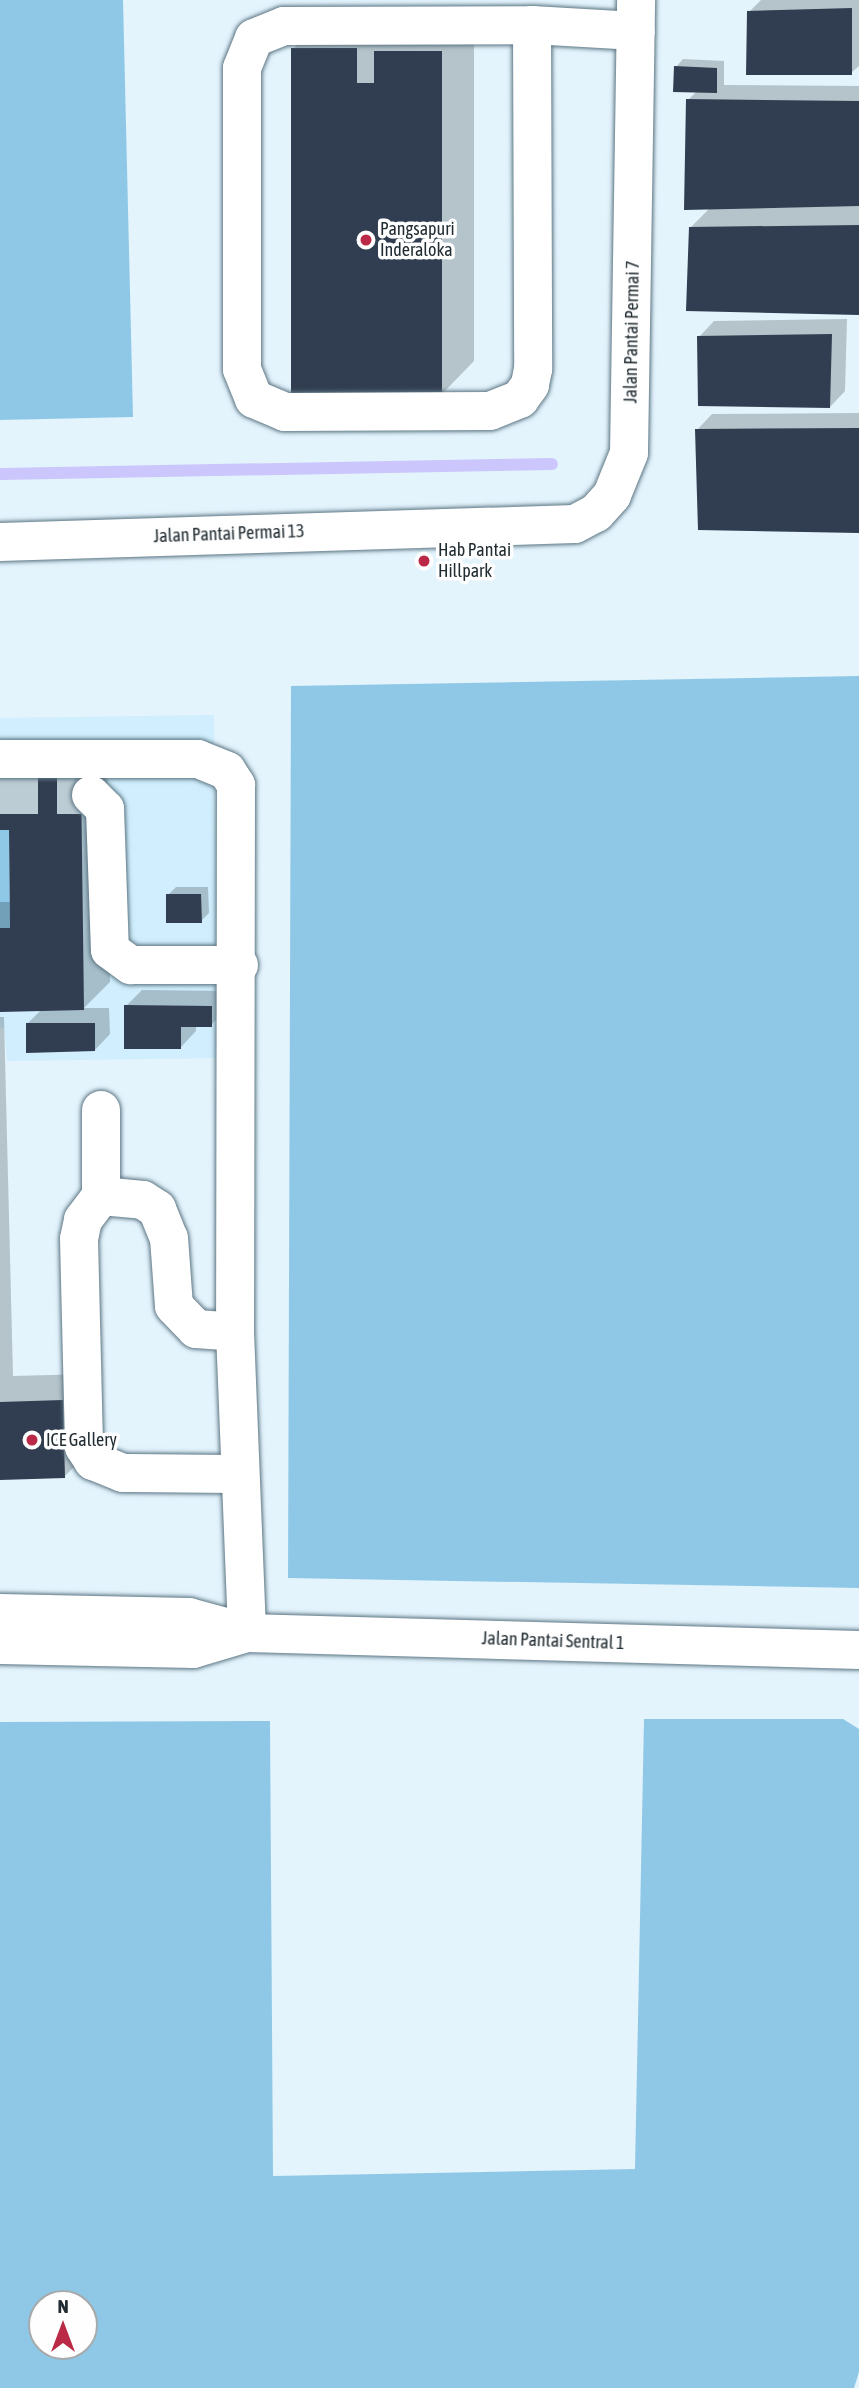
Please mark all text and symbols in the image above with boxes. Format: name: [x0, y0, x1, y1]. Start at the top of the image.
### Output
place label: Pangsapuri Inderaloka: [380, 219, 455, 262]
marker: Pangsapuri Inderaloka: [358, 232, 374, 248]
street label: Jalan Pantai Permai 7: [620, 260, 644, 404]
street label: Jalan Pantai Permai 13: [153, 521, 305, 547]
place label: Hab Pantai Hillpark: [438, 540, 511, 582]
marker: Hab Pantai Hillpark: [416, 553, 432, 569]
place label: ICE Gallery: [46, 1429, 117, 1451]
marker: ICE Gallery: [24, 1432, 40, 1448]
street label: Jalan Pantai Sentral 1: [481, 1628, 625, 1654]
north arrow: [28, 2290, 98, 2360]
text: N: [57, 2295, 69, 2317]

